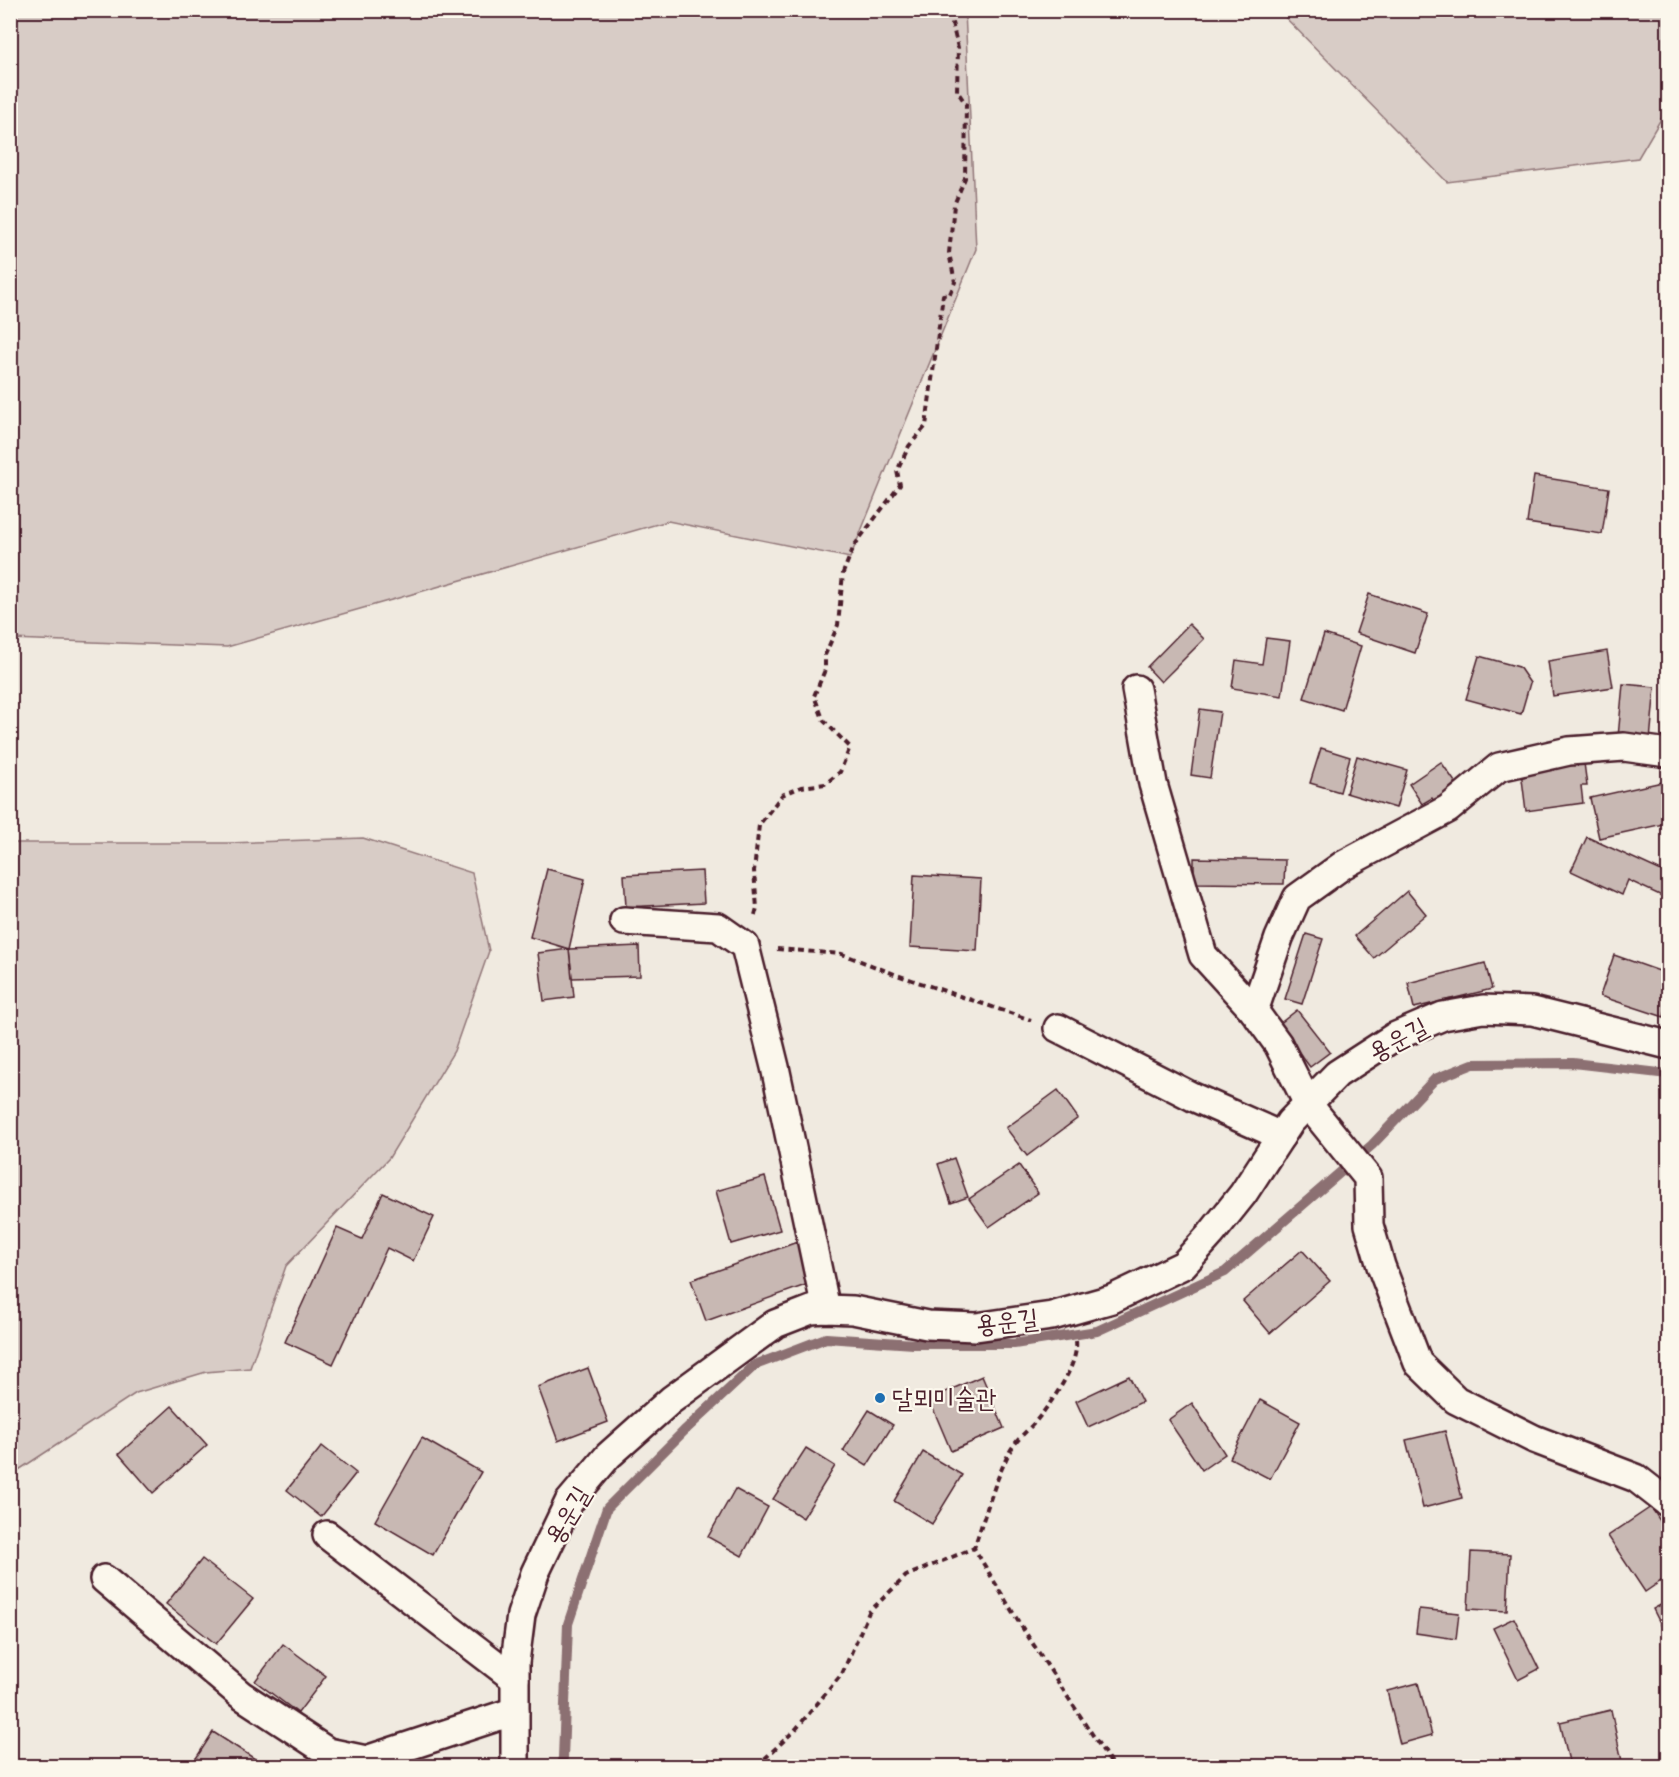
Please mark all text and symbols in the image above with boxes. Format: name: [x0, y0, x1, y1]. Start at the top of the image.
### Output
street label: 용운길: [1363, 1010, 1434, 1069]
street label: 용운길: [974, 1302, 1040, 1341]
place label: 달뫼미술관: [892, 1382, 997, 1415]
marker: 달뫼미술관: [873, 1391, 887, 1405]
street label: 용운길: [537, 1480, 598, 1551]

